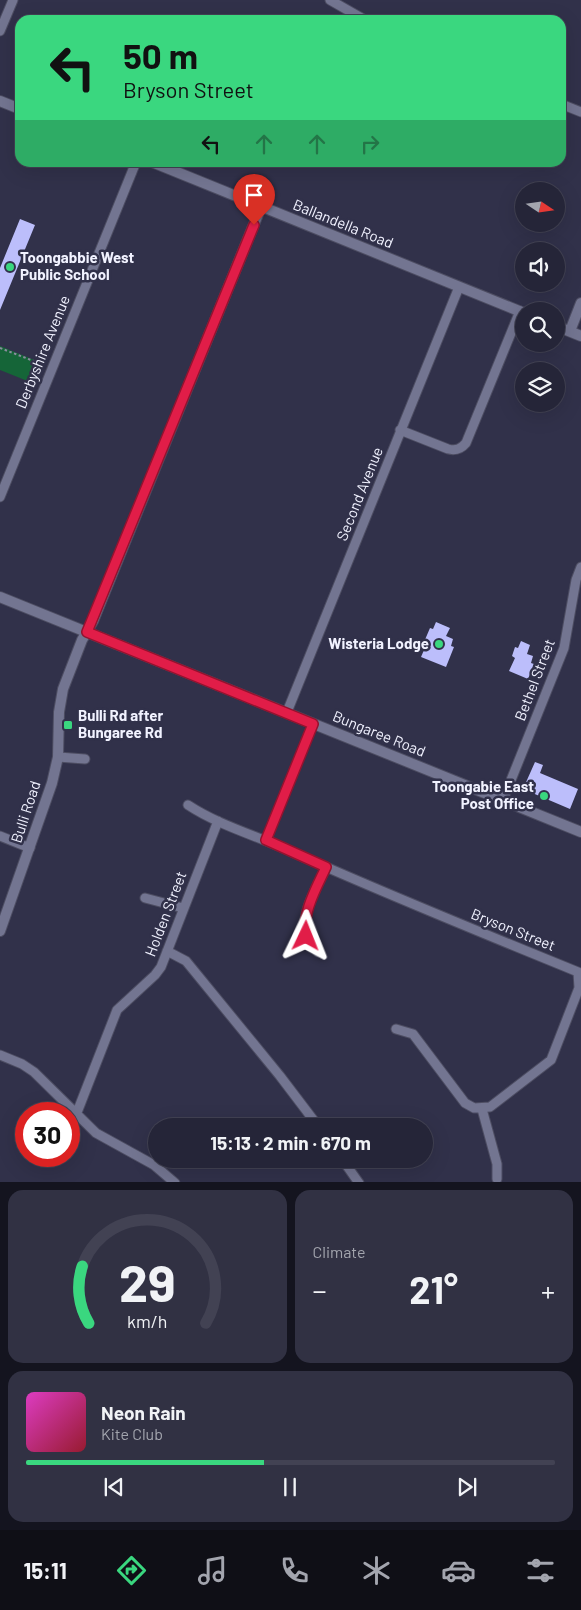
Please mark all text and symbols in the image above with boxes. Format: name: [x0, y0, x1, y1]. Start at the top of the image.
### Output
text: 50 m: [123, 34, 198, 76]
icon: left: [40, 35, 105, 100]
text: Bryson Street: [123, 76, 254, 102]
icon: left: [197, 130, 225, 158]
icon: ahead: [250, 130, 278, 158]
icon: ahead: [303, 130, 331, 158]
icon: right: [356, 130, 384, 158]
pin: [233, 174, 275, 225]
icon: arrive: [240, 181, 268, 209]
north arrow: [515, 182, 565, 232]
map controls: [515, 182, 565, 412]
street label: Ballandella Road: [291, 195, 396, 251]
button: sound: [515, 242, 565, 292]
place label: Toongabbie West Public School: [20, 248, 134, 283]
marker: Toongabbie West Public School: [4, 261, 16, 273]
street label: Derbyshire Avenue: [11, 292, 73, 411]
button: search: [515, 302, 565, 352]
button: layers: [515, 362, 565, 412]
street label: Second Avenue: [332, 444, 386, 543]
place label: Wisteria Lodge: [328, 634, 429, 652]
street label: Bethel Street: [510, 636, 558, 723]
marker: Wisteria Lodge: [433, 638, 445, 650]
place label: Bulli Rd after Bungaree Rd: [78, 706, 163, 741]
street label: Bungaree Road: [330, 706, 428, 760]
marker: Bulli Rd after Bungaree Rd: [62, 719, 74, 731]
place label: Toongabie East Post Office: [432, 777, 534, 812]
street label: Bulli Road: [7, 778, 44, 845]
marker: Toongabie East Post Office: [538, 790, 550, 802]
street label: Holden Street: [141, 869, 190, 959]
street label: Bryson Street: [469, 904, 558, 954]
position arrow: [279, 909, 331, 961]
speed limit sign: 30: [15, 1102, 80, 1167]
text: 15:13 · 2 min · 670 m: [210, 1131, 371, 1154]
text: Climate: [313, 1242, 365, 1261]
text: 29: [119, 1250, 176, 1312]
text: 21°: [409, 1266, 458, 1312]
text: −: [313, 1273, 327, 1307]
text: +: [541, 1273, 555, 1307]
text: km/h: [127, 1310, 167, 1332]
text: Neon Rain: [101, 1401, 186, 1424]
text: Kite Club: [101, 1424, 163, 1443]
icon: previous: [100, 1473, 128, 1501]
icon: pause: [276, 1473, 304, 1501]
icon: next: [453, 1473, 481, 1501]
icon: directions: [114, 1553, 149, 1588]
icon: music: [195, 1553, 230, 1588]
icon: phone: [277, 1553, 312, 1588]
icon: climate: [359, 1553, 394, 1588]
icon: car: [441, 1553, 476, 1588]
icon: filters: [523, 1553, 558, 1588]
text: 15:11: [23, 1557, 67, 1583]

